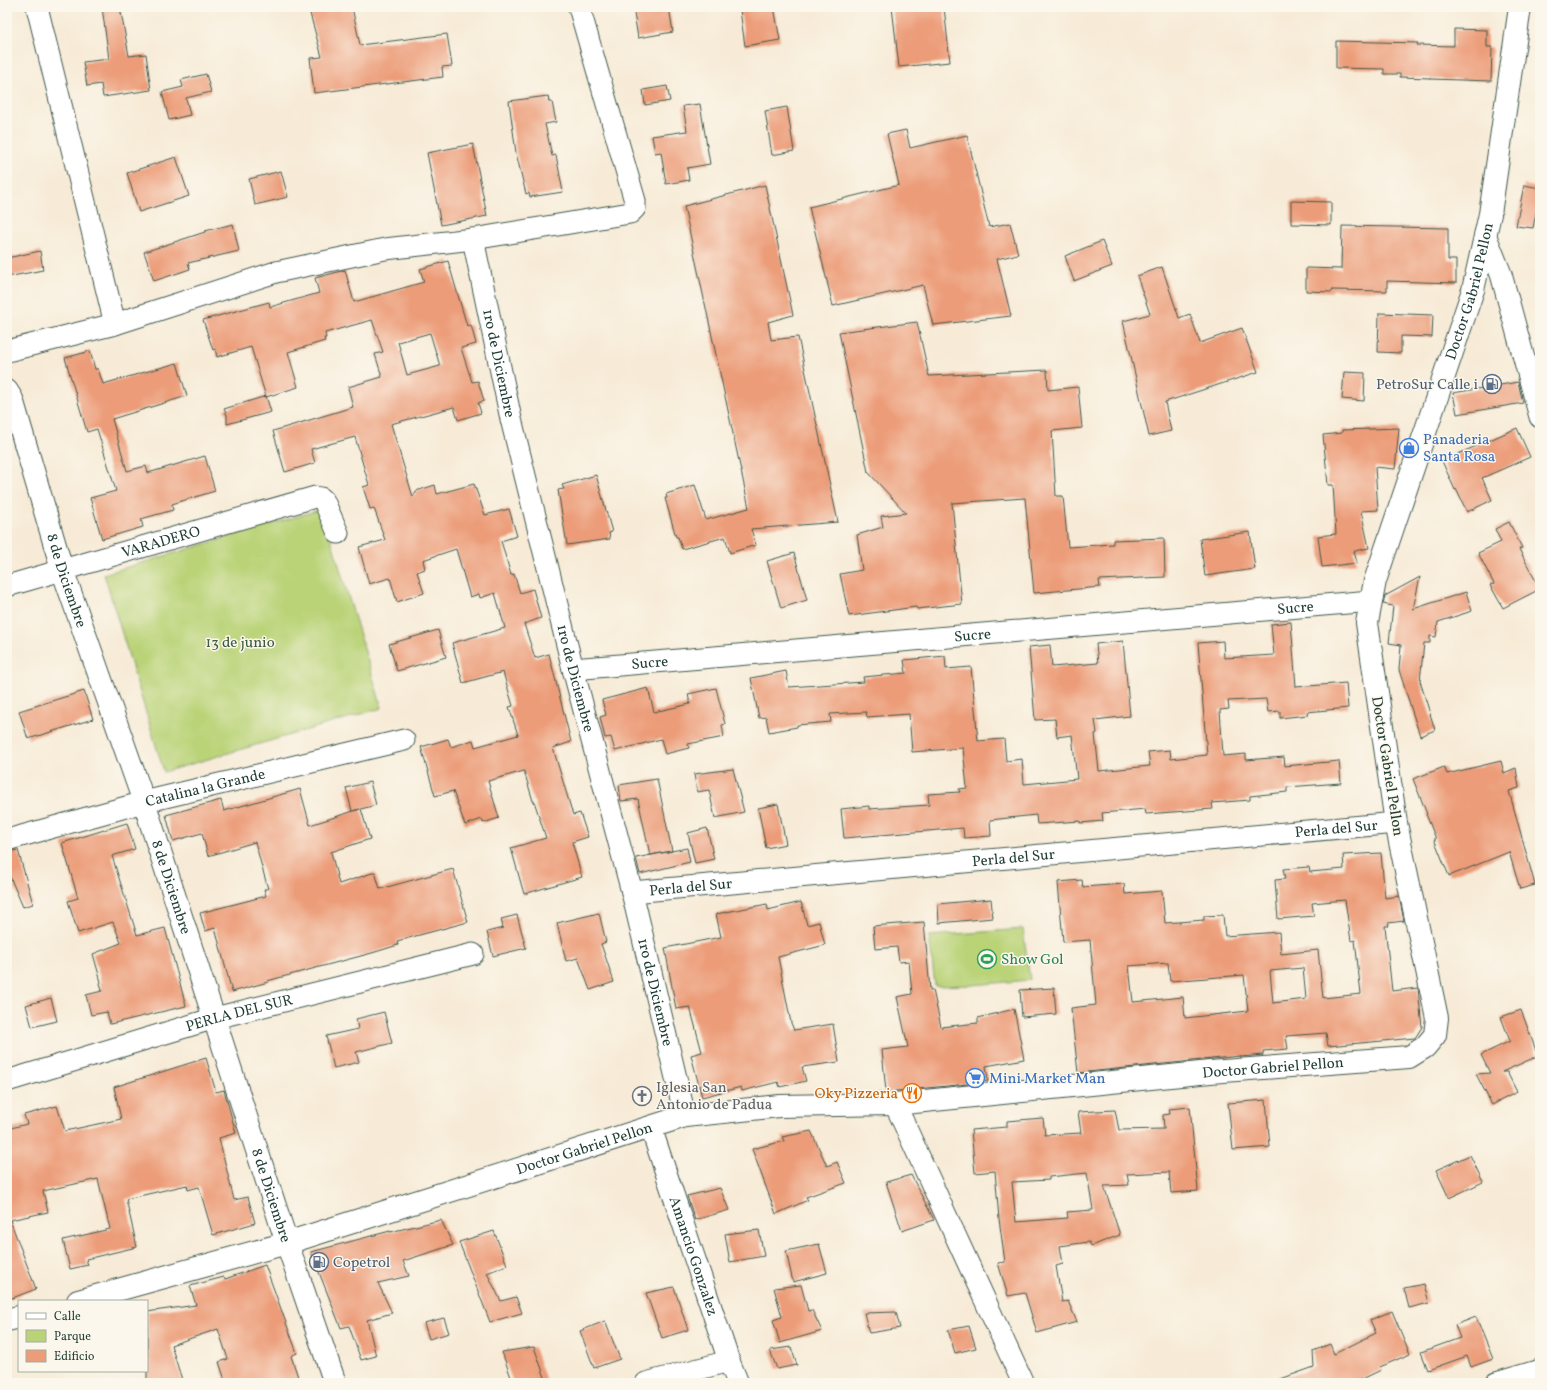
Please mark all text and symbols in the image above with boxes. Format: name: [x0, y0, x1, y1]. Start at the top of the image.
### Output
street label: Doctor Gabriel Pellon: [1441, 221, 1500, 363]
street label: 1ro de Diciembre: [476, 307, 519, 420]
fuel station icon: PetroSur Calle i: [1481, 373, 1503, 395]
place label: PetroSur Calle i: [1376, 375, 1478, 396]
place label: Panaderia Santa Rosa: [1423, 430, 1495, 468]
shop icon: Panaderia Santa Rosa: [1398, 437, 1420, 459]
street label: VARADERO: [119, 522, 203, 564]
street label: 8 de Diciembre: [40, 531, 91, 631]
street label: Sucre: [1276, 597, 1315, 621]
street label: 1ro de Diciembre: [550, 622, 598, 735]
street label: Sucre: [953, 624, 992, 648]
park label: 13 de junio: [205, 633, 275, 654]
street label: Sucre: [631, 652, 669, 676]
street label: Doctor Gabriel Pellon: [1365, 695, 1408, 838]
street label: Catalina la Grande: [143, 764, 268, 813]
street label: Perla del Sur: [1294, 816, 1379, 844]
street label: 8 de Diciembre: [145, 838, 195, 937]
street label: Perla del Sur: [971, 845, 1056, 873]
street label: Perla del Sur: [649, 874, 733, 902]
street label: 1ro de Diciembre: [631, 936, 677, 1049]
sports icon: Show Gol: [976, 948, 998, 970]
place label: Show Gol: [1001, 950, 1064, 971]
street label: PERLA DEL SUR: [183, 990, 295, 1038]
street label: Doctor Gabriel Pellon: [1201, 1053, 1345, 1085]
supermarket icon: Mini Market Man: [964, 1067, 986, 1089]
place label: Mini Market Man: [989, 1069, 1105, 1090]
place label: Iglesia San Antonio de Padua: [656, 1078, 772, 1116]
restaurant icon: Oky Pizzeria: [901, 1082, 923, 1104]
place label: Oky Pizzeria: [815, 1084, 898, 1105]
church icon: Iglesia San Antonio de Padua: [631, 1085, 653, 1107]
street label: Doctor Gabriel Pellon: [514, 1118, 656, 1181]
street label: 8 de Diciembre: [245, 1146, 295, 1246]
street label: Amancio Gonzalez: [663, 1194, 722, 1319]
fuel station icon: Copetrol: [308, 1251, 330, 1273]
place label: Copetrol: [333, 1253, 390, 1274]
legend: [18, 1300, 148, 1372]
text: Calle: [54, 1309, 81, 1325]
text: Parque: [54, 1329, 91, 1345]
text: Edificio: [54, 1349, 94, 1365]

